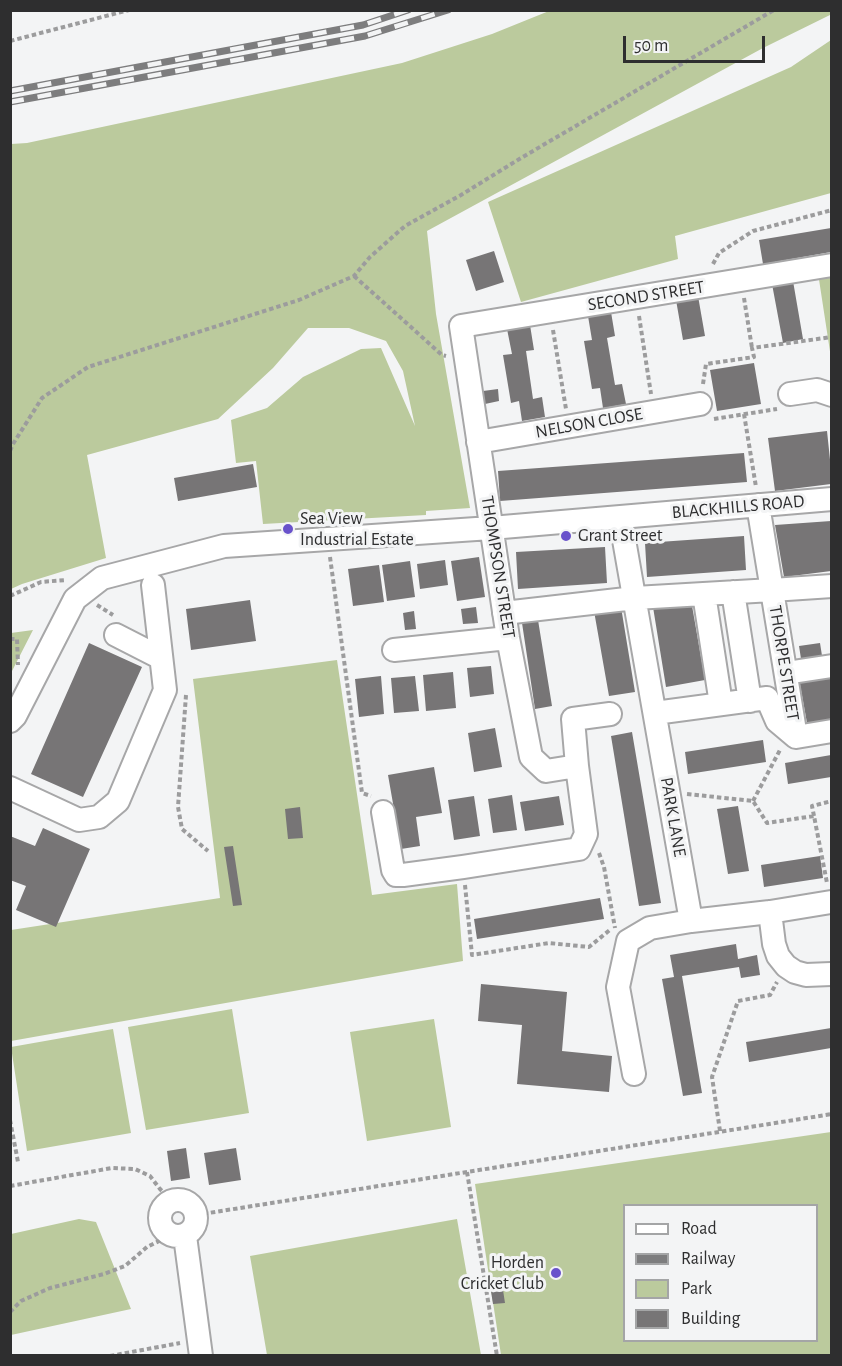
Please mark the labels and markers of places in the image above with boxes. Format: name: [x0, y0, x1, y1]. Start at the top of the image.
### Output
place label: Sea View Industrial Estate: [300, 508, 414, 550]
marker: Sea View Industrial Estate: [281, 522, 295, 536]
place label: Grant Street: [578, 525, 663, 547]
marker: Grant Street: [559, 529, 573, 543]
place label: Horden Cricket Club: [461, 1252, 544, 1294]
marker: Horden Cricket Club: [549, 1266, 563, 1280]

